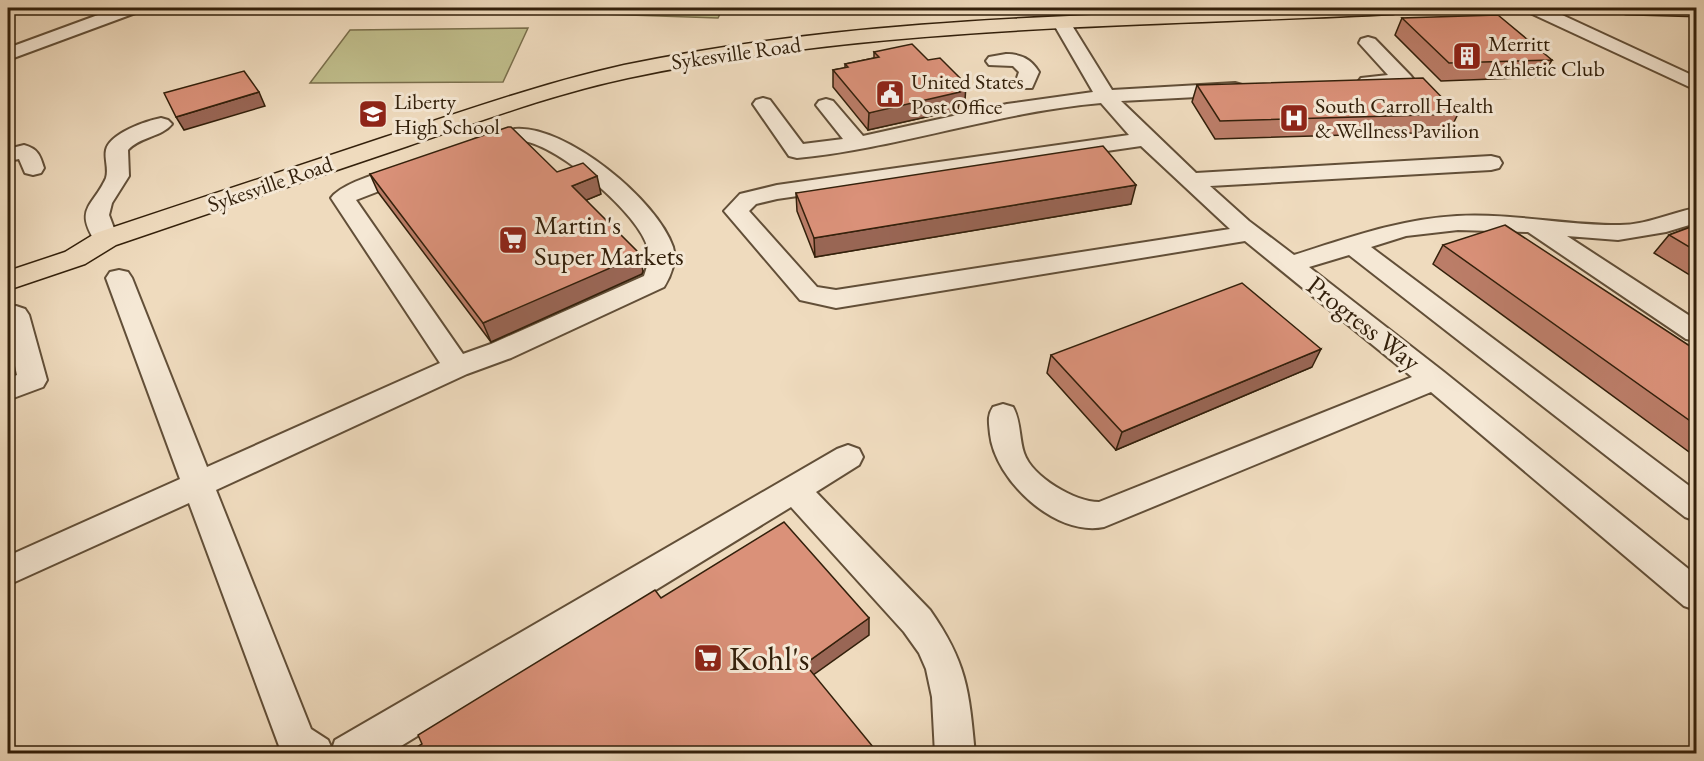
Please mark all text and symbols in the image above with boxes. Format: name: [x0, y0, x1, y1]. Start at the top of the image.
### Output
street label: Sykesville Road: [669, 29, 803, 76]
place label: Merritt Athletic Club: [1487, 29, 1605, 83]
building icon: Merritt Athletic Club: [1451, 40, 1483, 72]
place label: United States Post Office: [911, 67, 1024, 121]
public building icon: United States Post Office: [874, 78, 906, 110]
place label: Liberty High School: [394, 87, 500, 141]
place label: South Carroll Health & Wellness Pavilion: [1315, 91, 1494, 145]
school or university icon: Liberty High School: [357, 98, 389, 130]
hospital icon: South Carroll Health & Wellness Pavilion: [1278, 102, 1310, 134]
street label: Sykesville Road: [204, 149, 337, 219]
place label: Martin's Super Markets: [534, 207, 684, 273]
supermarket icon: Martin's Super Markets: [497, 224, 529, 256]
street label: Progress Way: [1300, 267, 1428, 379]
place label: Kohl's: [729, 637, 810, 680]
supermarket icon: Kohl's: [692, 642, 724, 674]

